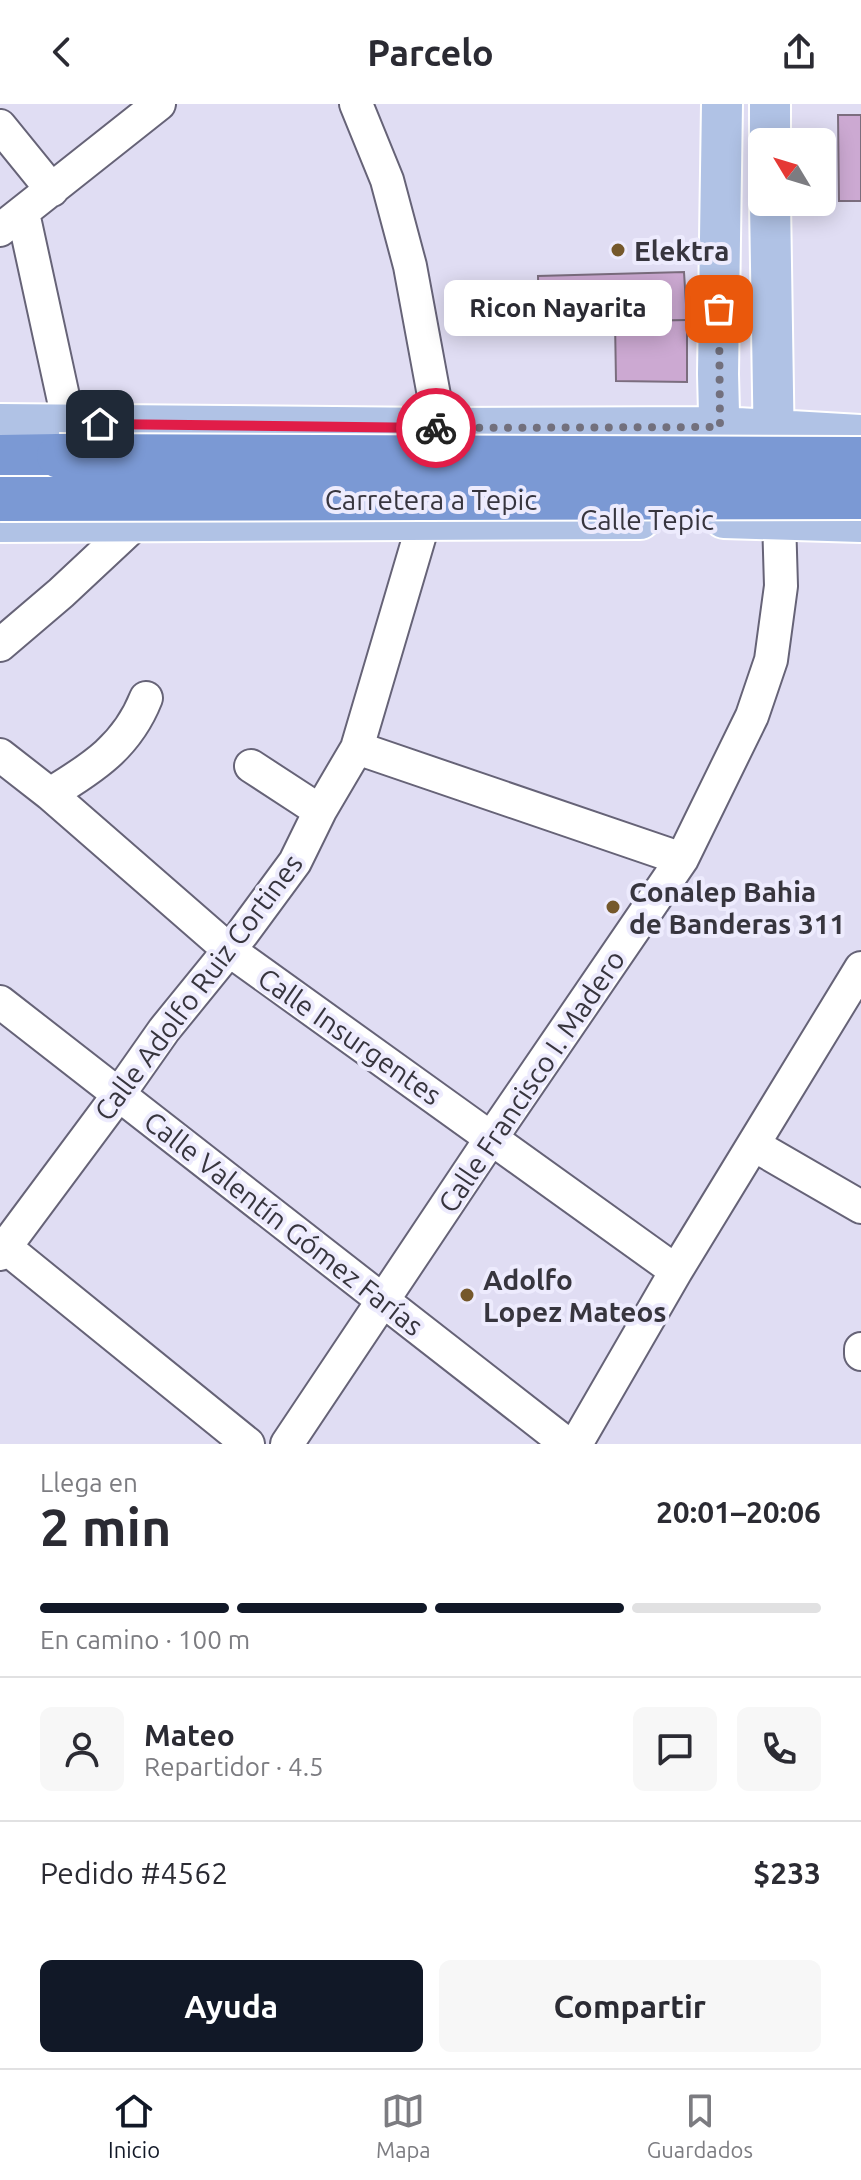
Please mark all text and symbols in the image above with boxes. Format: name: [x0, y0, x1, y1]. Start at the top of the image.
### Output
icon: back: [40, 30, 84, 74]
icon: share: [777, 30, 821, 74]
text: Parcelo: [367, 32, 494, 73]
north arrow: [748, 128, 836, 216]
map controls: [748, 128, 836, 216]
place label: Elektra: [634, 235, 729, 266]
marker: Elektra: [609, 241, 627, 259]
pin: [685, 275, 753, 343]
callout: Ricon Nayarita: [443, 281, 671, 337]
icon: bag: [697, 287, 741, 331]
text: Ricon Nayarita: [469, 293, 647, 322]
courier: [396, 388, 476, 468]
pin: [66, 390, 134, 458]
icon: home: [78, 402, 122, 446]
icon: bike: [414, 406, 458, 450]
street label: Carretera a Tepic: [325, 484, 537, 515]
street label: Calle Tepic: [580, 504, 714, 535]
street label: Calle Adolfo Ruiz Cortines: [88, 848, 308, 1126]
place label: Conalep Bahia de Banderas 311: [629, 876, 845, 939]
marker: Conalep Bahia de Banderas 311: [604, 898, 622, 916]
street label: Calle Francisco I. Madero: [432, 944, 630, 1218]
street label: Calle Insurgentes: [253, 961, 447, 1111]
street label: Calle Valentín Gómez Farías: [139, 1105, 429, 1341]
place label: Adolfo Lopez Mateos: [483, 1264, 666, 1327]
marker: Adolfo Lopez Mateos: [458, 1286, 476, 1304]
text: Llega en: [40, 1468, 138, 1497]
text: 20:01–20:06: [656, 1495, 821, 1529]
text: 2 min: [40, 1498, 171, 1556]
text: En camino · 100 m: [40, 1625, 250, 1654]
button: person: [40, 1707, 124, 1791]
button: chat: [633, 1707, 717, 1791]
button: phone: [737, 1707, 821, 1791]
text: Mateo: [144, 1718, 235, 1752]
text: Repartidor · 4.5: [144, 1752, 324, 1781]
text: Pedido #4562: [40, 1856, 228, 1890]
text: $233: [753, 1856, 821, 1890]
button: Ayuda: [40, 1960, 423, 2052]
button: Compartir: [439, 1960, 821, 2052]
tab: Inicio: [108, 2089, 160, 2162]
tab: Mapa: [376, 2089, 431, 2162]
tab: Guardados: [647, 2089, 753, 2162]

